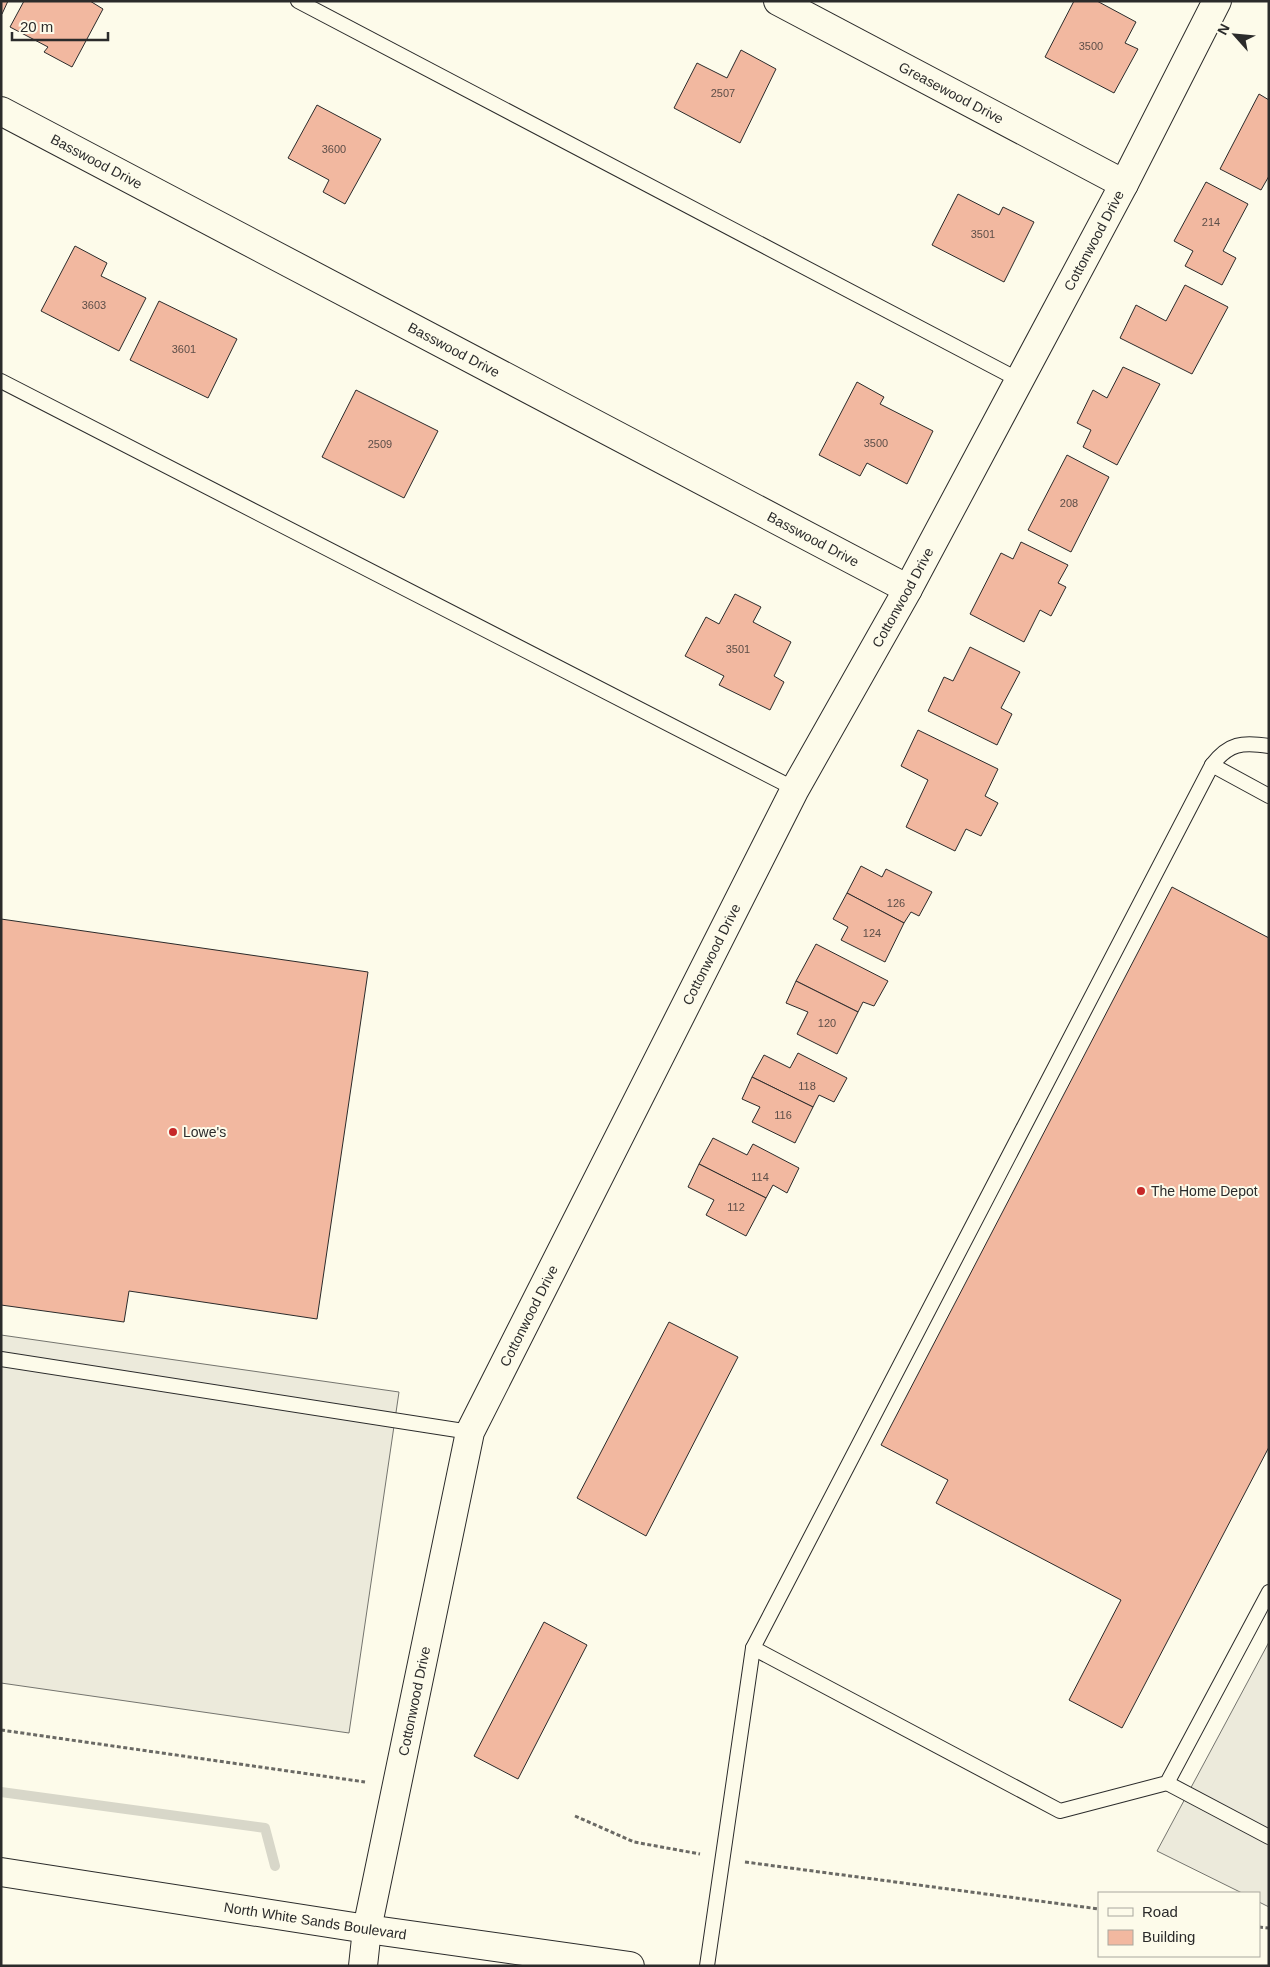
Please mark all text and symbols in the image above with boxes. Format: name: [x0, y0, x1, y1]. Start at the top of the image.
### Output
scale bar: [12, 10, 109, 42]
north arrow: [1210, 10, 1260, 60]
text: 20 m: [20, 18, 53, 35]
text: N: [1214, 21, 1233, 37]
house number: 3500: [1079, 40, 1103, 52]
street label: Greasewood Drive: [896, 58, 1006, 127]
house number: 2507: [711, 87, 735, 99]
street label: Basswood Drive: [48, 131, 145, 192]
house number: 3600: [322, 143, 346, 155]
street label: Cottonwood Drive: [1061, 187, 1127, 293]
house number: 214: [1202, 216, 1220, 228]
house number: 3501: [971, 228, 995, 240]
house number: 3603: [82, 299, 106, 311]
street label: Basswood Drive: [405, 319, 503, 380]
house number: 3601: [172, 343, 196, 355]
house number: 3500: [864, 437, 888, 449]
house number: 2509: [368, 438, 392, 450]
house number: 208: [1060, 497, 1078, 509]
street label: Basswood Drive: [765, 508, 862, 570]
street label: Cottonwood Drive: [869, 545, 937, 650]
house number: 3501: [726, 643, 750, 655]
house number: 126: [887, 897, 905, 909]
street label: Cottonwood Drive: [679, 901, 744, 1008]
house number: 124: [863, 927, 881, 939]
house number: 120: [818, 1017, 836, 1029]
house number: 118: [798, 1080, 816, 1092]
house number: 116: [774, 1109, 792, 1121]
place label: Lowe's: [183, 1124, 226, 1140]
marker: Lowe's: [167, 1126, 179, 1138]
house number: 114: [751, 1171, 769, 1183]
place label: The Home Depot: [1151, 1183, 1258, 1199]
marker: The Home Depot: [1135, 1185, 1147, 1197]
house number: 112: [727, 1201, 745, 1213]
street label: Cottonwood Drive: [496, 1262, 561, 1369]
street label: Cottonwood Drive: [395, 1645, 433, 1757]
legend: [1098, 1892, 1260, 1957]
street label: North White Sands Boulevard: [223, 1899, 408, 1942]
text: Road: [1142, 1903, 1178, 1920]
text: Building: [1142, 1928, 1195, 1945]

